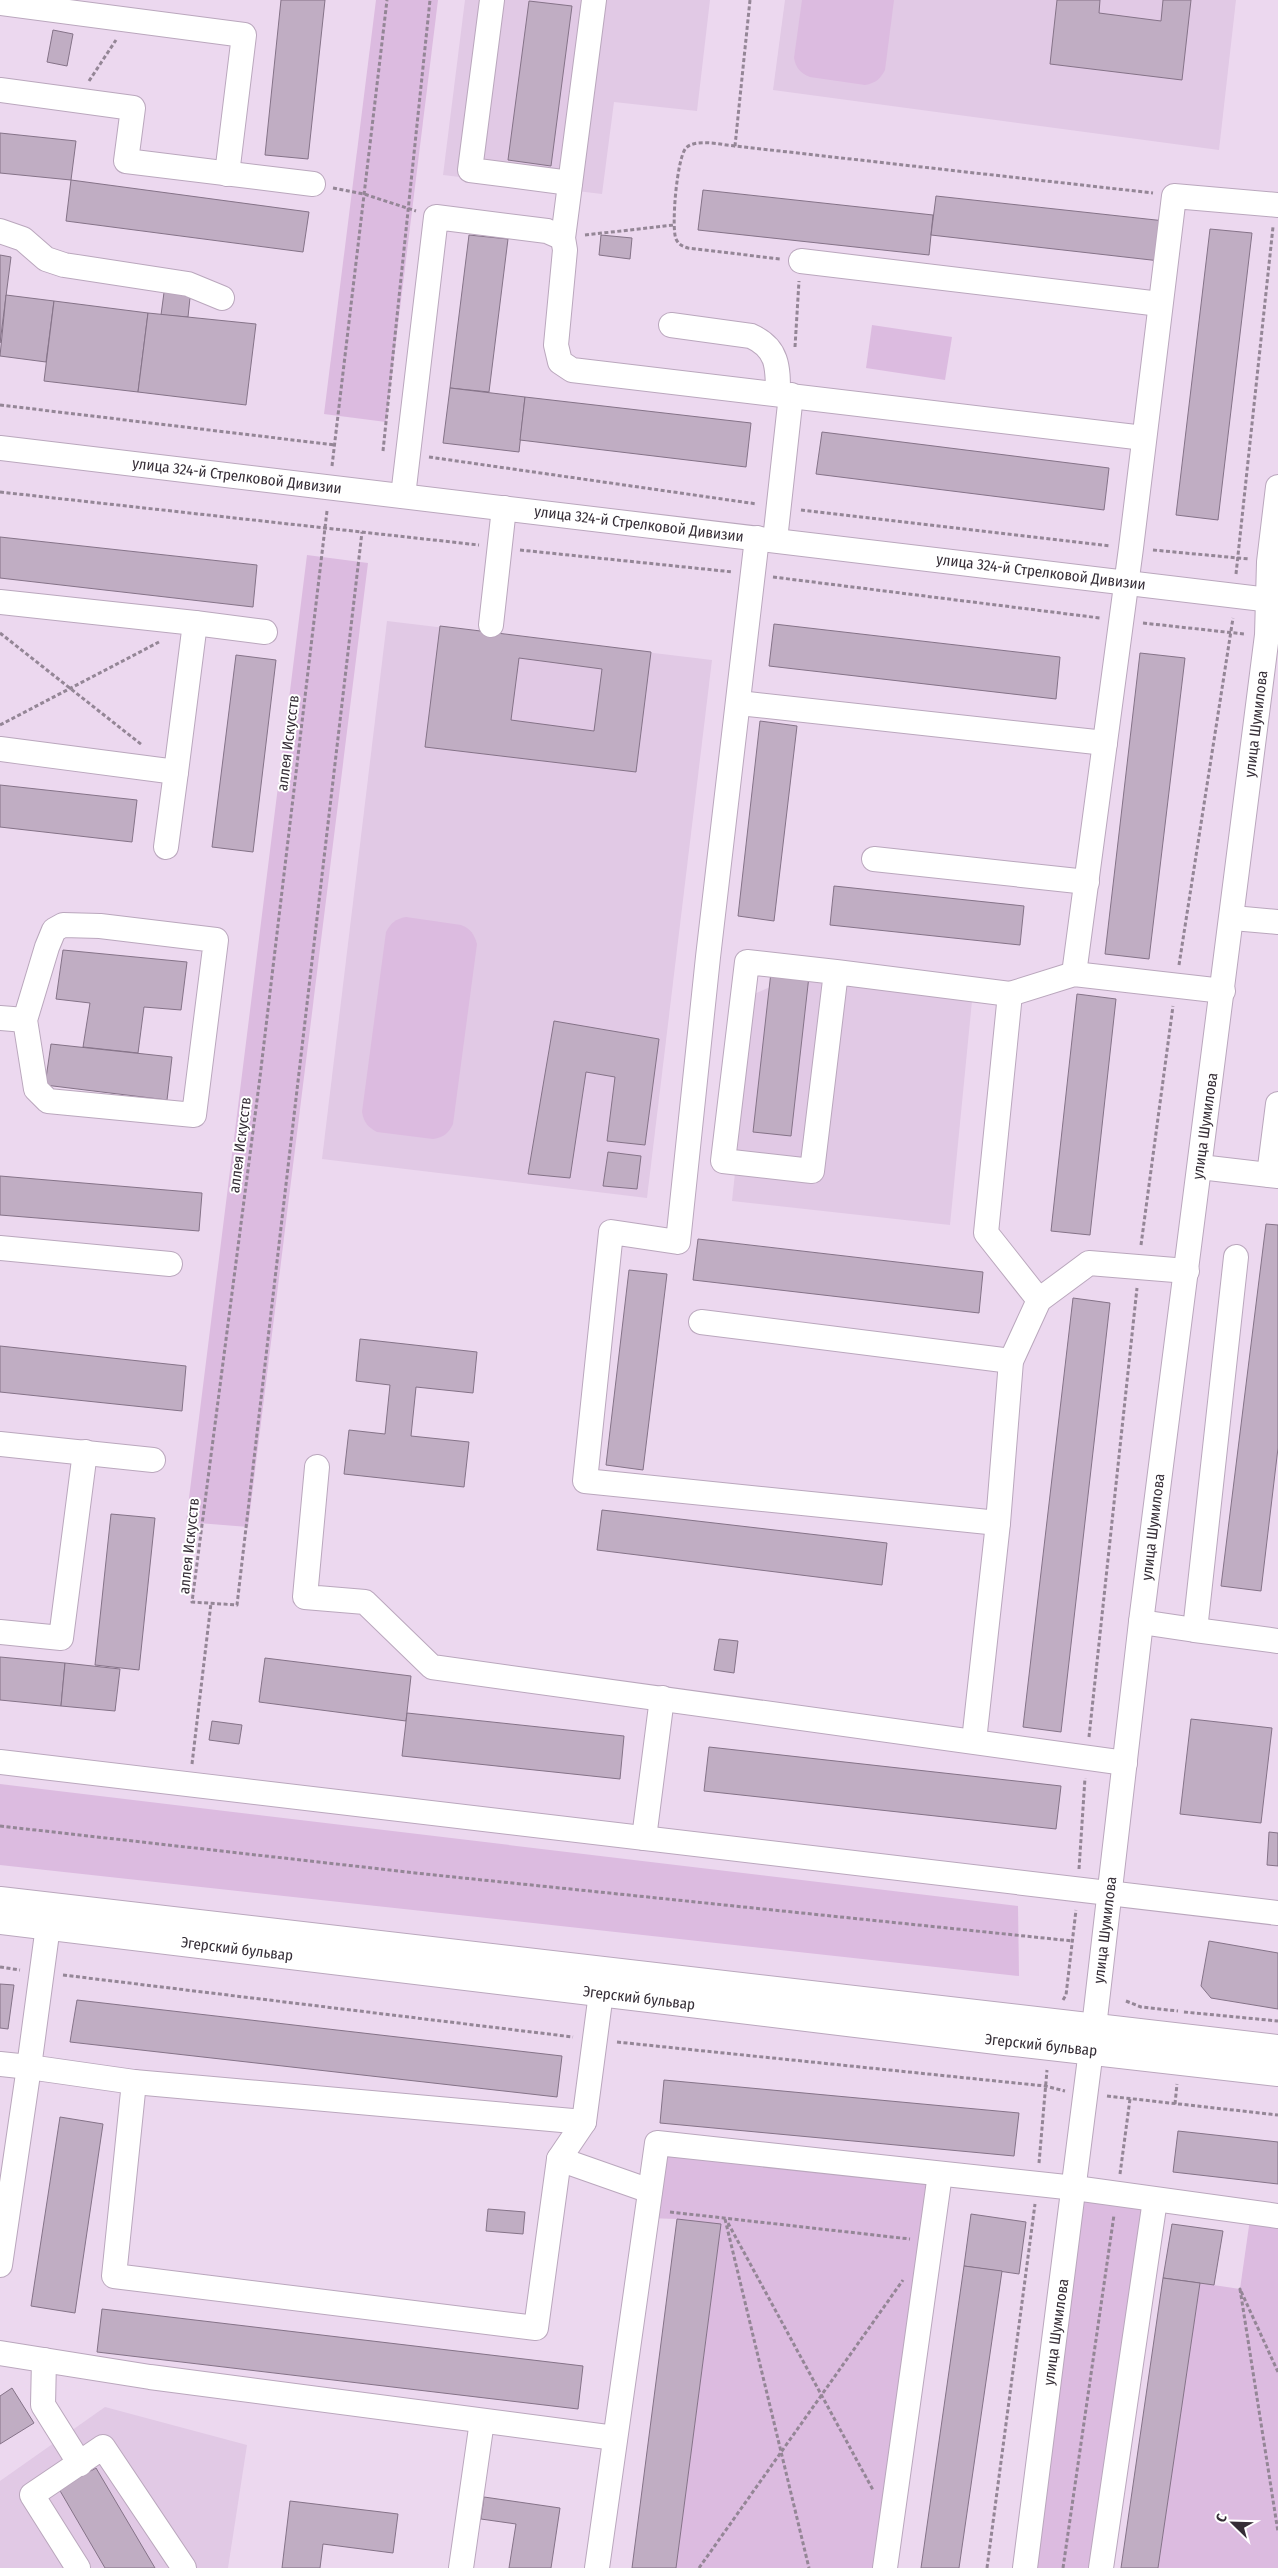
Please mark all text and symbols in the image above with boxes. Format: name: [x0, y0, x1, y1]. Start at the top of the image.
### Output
street label: улица 324-й Стрелковой Дивизии: [131, 454, 343, 498]
street label: улица 324-й Стрелковой Дивизии: [533, 502, 745, 546]
street label: улица 324-й Стрелковой Дивизии: [935, 550, 1147, 594]
street label: улица Шумилова: [1241, 669, 1271, 779]
street label: аллея Искусств: [273, 694, 303, 792]
street label: улица Шумилова: [1189, 1071, 1221, 1181]
street label: аллея Искусств: [225, 1096, 255, 1194]
street label: улица Шумилова: [1138, 1472, 1168, 1582]
street label: аллея Искусств: [175, 1497, 203, 1595]
street label: улица Шумилова: [1090, 1875, 1120, 1985]
street label: Эгерский бульвар: [180, 1933, 294, 1965]
street label: Эгерский бульвар: [582, 1982, 696, 2014]
street label: Эгерский бульвар: [984, 2030, 1098, 2060]
street label: улица Шумилова: [1040, 2277, 1072, 2387]
north arrow: [1208, 2498, 1258, 2548]
text: С: [1212, 2511, 1231, 2525]

